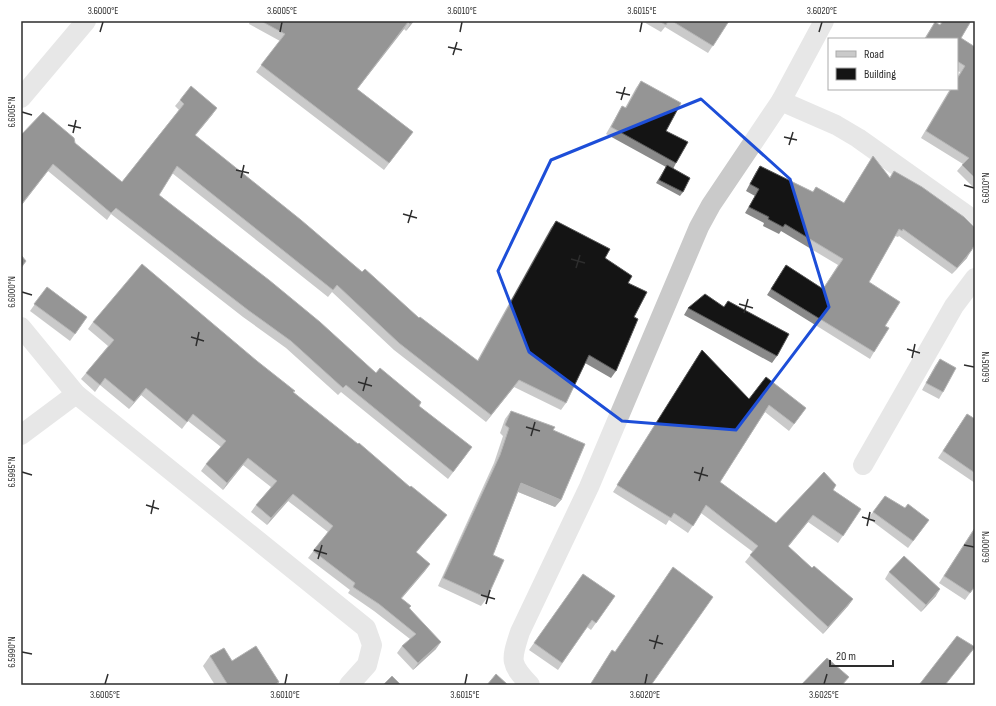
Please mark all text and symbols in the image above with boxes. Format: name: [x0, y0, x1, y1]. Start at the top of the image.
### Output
text: 3.6000°E: [88, 5, 118, 17]
text: 3.6005°E: [267, 5, 297, 17]
text: 3.6010°E: [447, 5, 477, 17]
text: 3.6015°E: [627, 5, 657, 17]
text: 3.6020°E: [807, 5, 837, 17]
legend: [828, 38, 958, 90]
text: Road: [864, 47, 884, 62]
text: Building: [864, 67, 896, 82]
text: 6.6005°N: [6, 96, 18, 128]
text: 6.6010°N: [980, 173, 992, 203]
text: 6.6000°N: [6, 276, 18, 308]
text: 6.6005°N: [980, 351, 992, 383]
text: 6.5995°N: [6, 457, 18, 487]
text: 6.6000°N: [980, 531, 992, 563]
text: 6.5990°N: [6, 636, 18, 668]
scale bar: [830, 642, 893, 668]
text: 20 m: [836, 649, 856, 664]
text: 3.6005°E: [90, 689, 120, 701]
text: 3.6010°E: [270, 689, 300, 701]
text: 3.6015°E: [450, 689, 480, 701]
text: 3.6020°E: [630, 689, 660, 701]
text: 3.6025°E: [809, 689, 839, 701]

